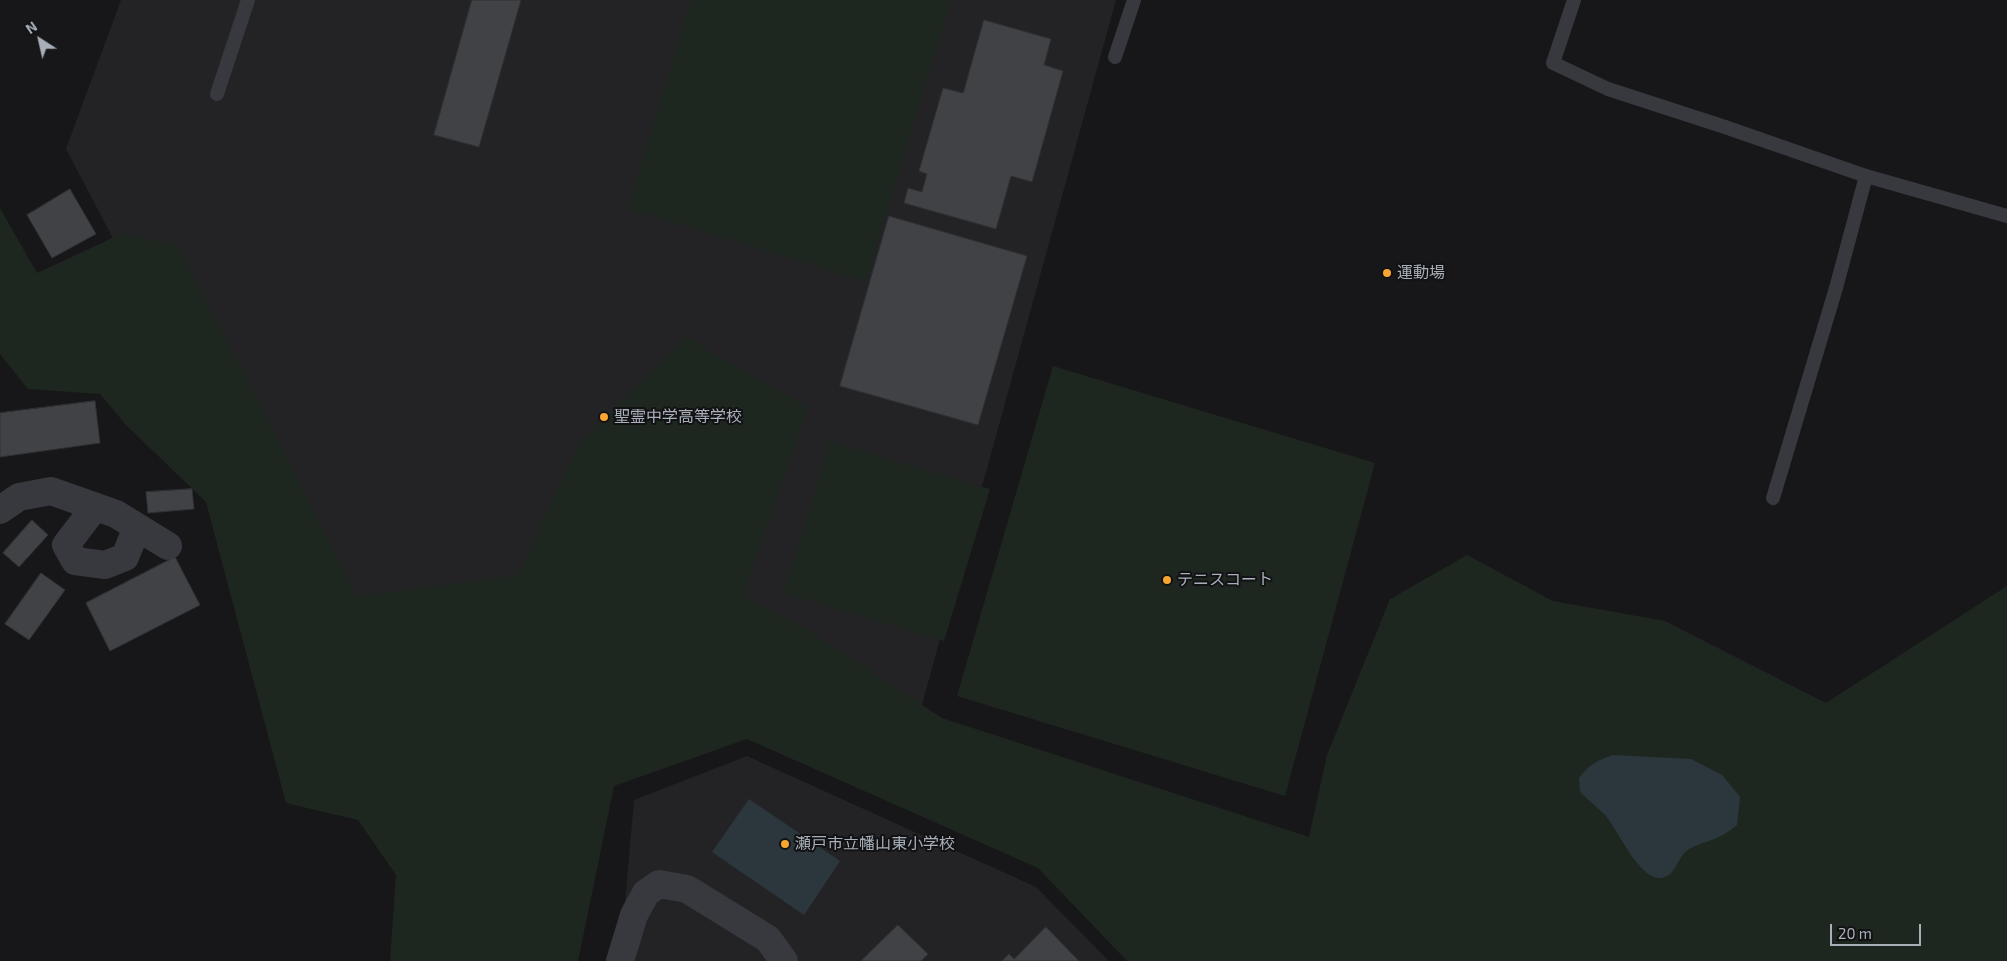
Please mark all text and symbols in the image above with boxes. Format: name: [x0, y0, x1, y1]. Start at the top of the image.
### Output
north arrow: [15, 15, 65, 65]
text: N: [22, 17, 40, 37]
place label: 運動場: [1397, 263, 1445, 283]
marker: 運動場: [1381, 267, 1393, 279]
place label: 聖霊中学高等学校: [614, 407, 742, 427]
marker: 聖霊中学高等学校: [598, 411, 610, 423]
place label: テニスコート: [1177, 570, 1273, 590]
marker: テニスコート: [1161, 574, 1173, 586]
place label: 瀬戸市立幡山東小学校: [795, 834, 955, 854]
marker: 瀬戸市立幡山東小学校: [779, 838, 791, 850]
scale bar: [1832, 914, 1923, 946]
text: 20 m: [1838, 924, 1872, 942]

